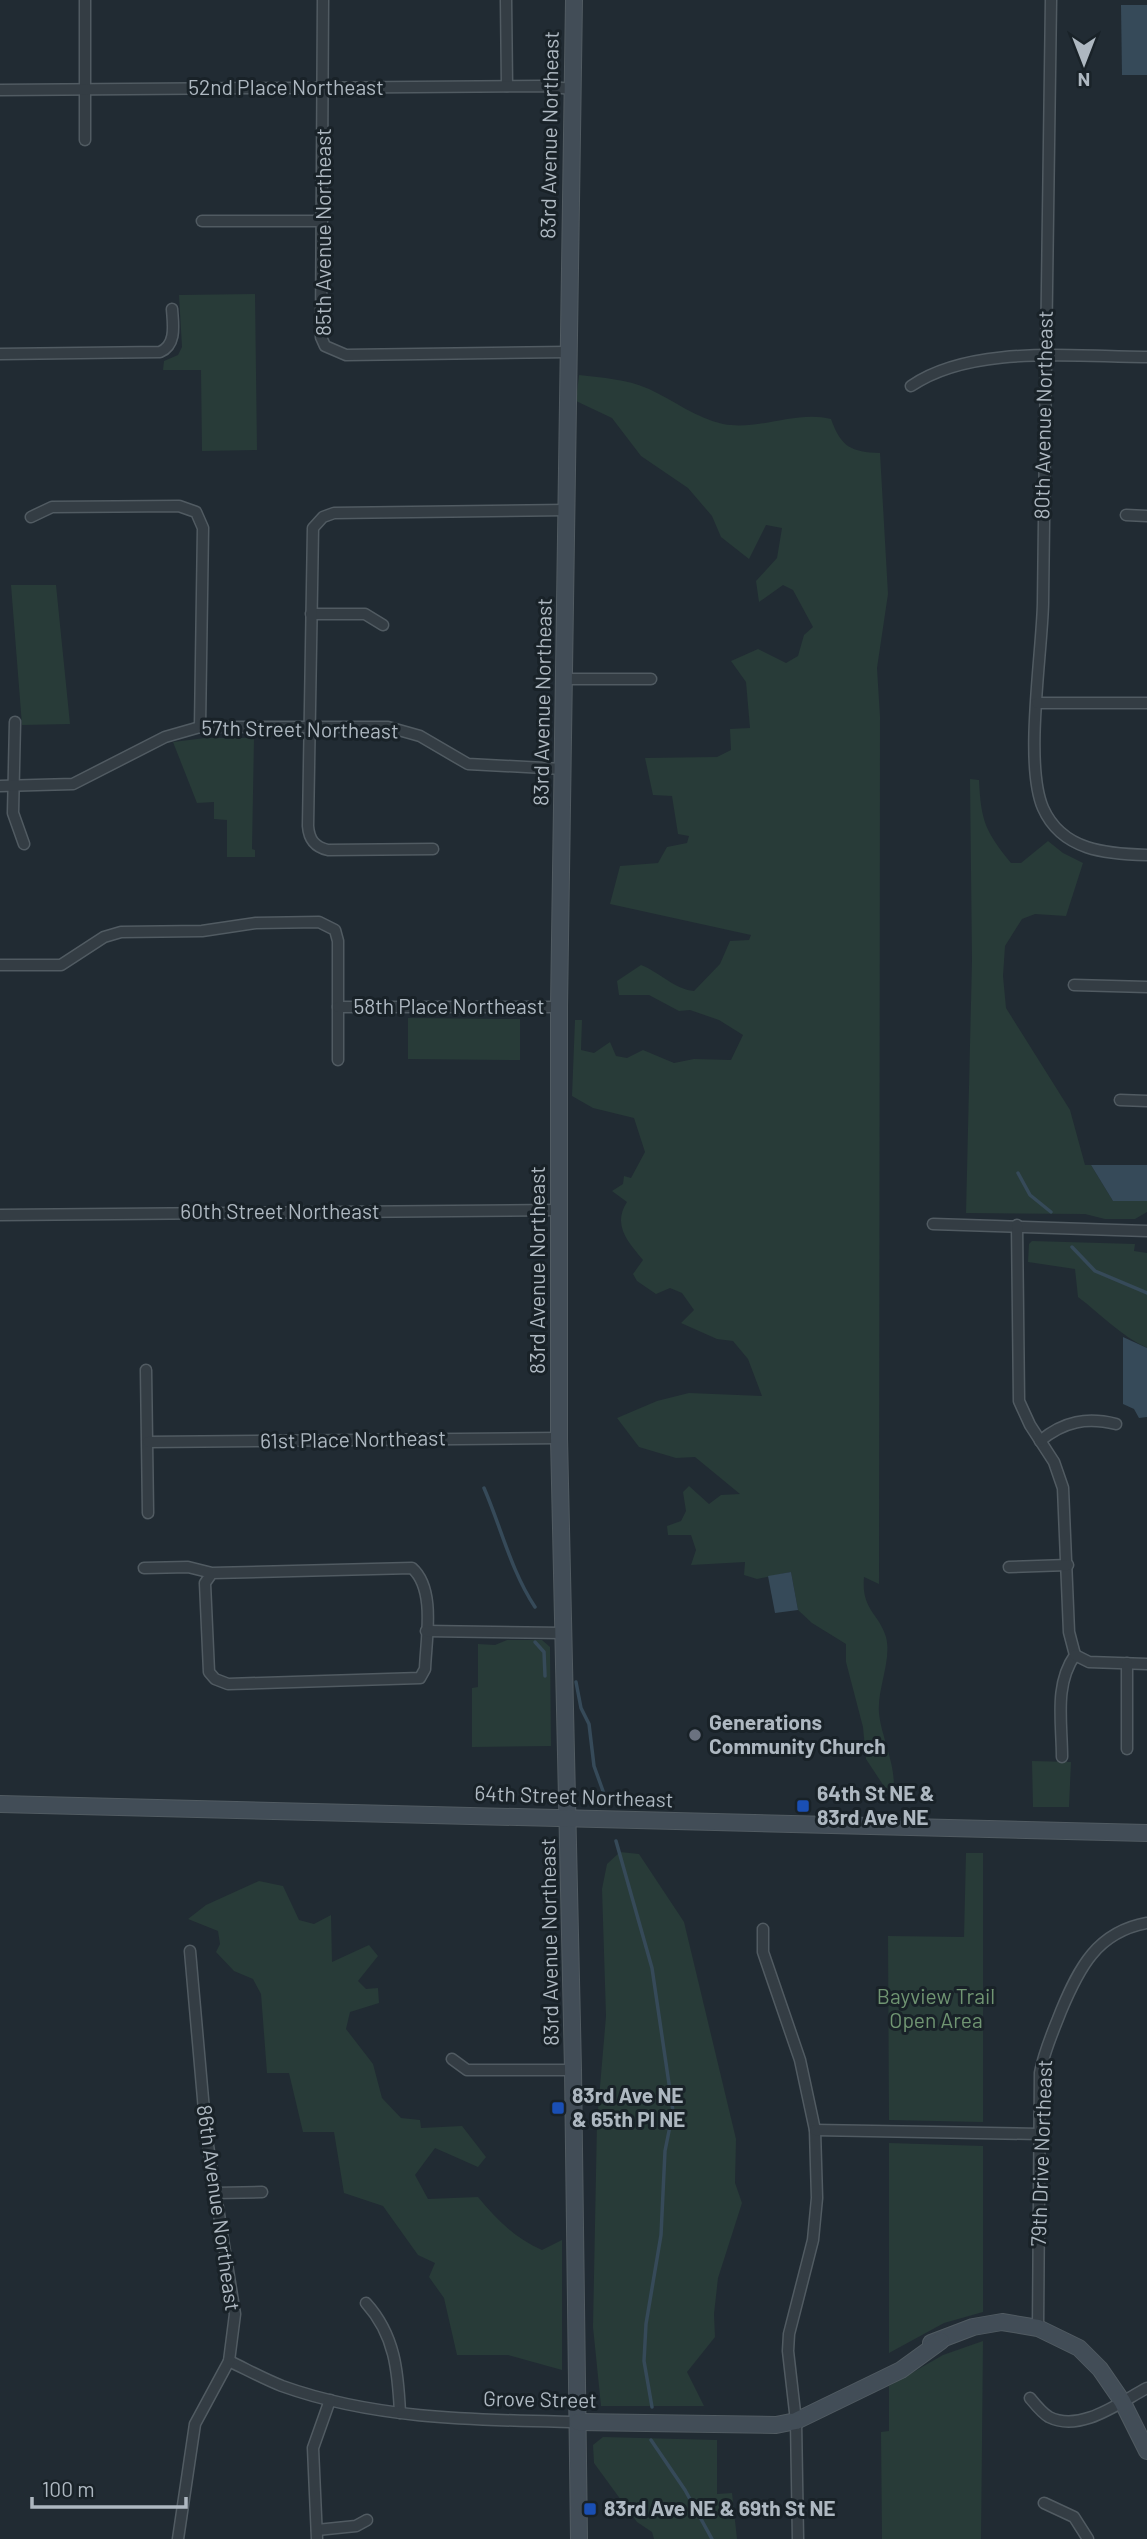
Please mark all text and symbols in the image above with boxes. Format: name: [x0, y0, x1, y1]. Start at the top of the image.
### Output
north arrow: [1049, 28, 1119, 98]
street label: 83rd Avenue Northeast: [534, 31, 563, 239]
text: N: [1078, 69, 1090, 92]
street label: 52nd PIace Northeast: [188, 74, 384, 99]
street label: 85th Avenue Northeast: [310, 128, 335, 336]
street label: 80th Avenue Northeast: [1028, 310, 1057, 520]
street label: 83rd Avenue Northeast: [527, 598, 556, 806]
street label: 57th Street Northeast: [201, 714, 399, 743]
street label: 58th Place Northeast: [353, 993, 545, 1018]
street label: 83rd Avenue Northeast: [524, 1166, 549, 1374]
street label: 60th Street Northeast: [180, 1198, 380, 1223]
street label: 61st Place Northeast: [260, 1424, 446, 1453]
place label: Generations Community Church: [709, 1709, 886, 1758]
marker: Generations Community Church: [687, 1727, 703, 1743]
street label: 64th Street Northeast: [474, 1780, 674, 1811]
place label: 64th St NE & 83rd Ave NE: [817, 1780, 934, 1829]
marker: 64th St NE & 83rd Ave NE: [795, 1798, 811, 1814]
street label: 83rd Avenue Northeast: [534, 1838, 563, 2046]
park label: Bayview Trail Open Area: [877, 1983, 995, 2032]
street label: 79th Drive Northeast: [1025, 2059, 1056, 2247]
place label: 83rd Ave NE & 65th Pl NE: [572, 2082, 685, 2131]
marker: 83rd Ave NE & 65th Pl NE: [550, 2100, 566, 2116]
street label: 86th Avenue Northeast: [193, 2103, 246, 2312]
street label: Grove Street: [483, 2385, 597, 2412]
scale bar: [32, 2466, 186, 2510]
text: 100 m: [42, 2476, 95, 2501]
place label: 83rd Ave NE & 69th St NE: [604, 2495, 836, 2520]
marker: 83rd Ave NE & 69th St NE: [582, 2501, 598, 2517]

